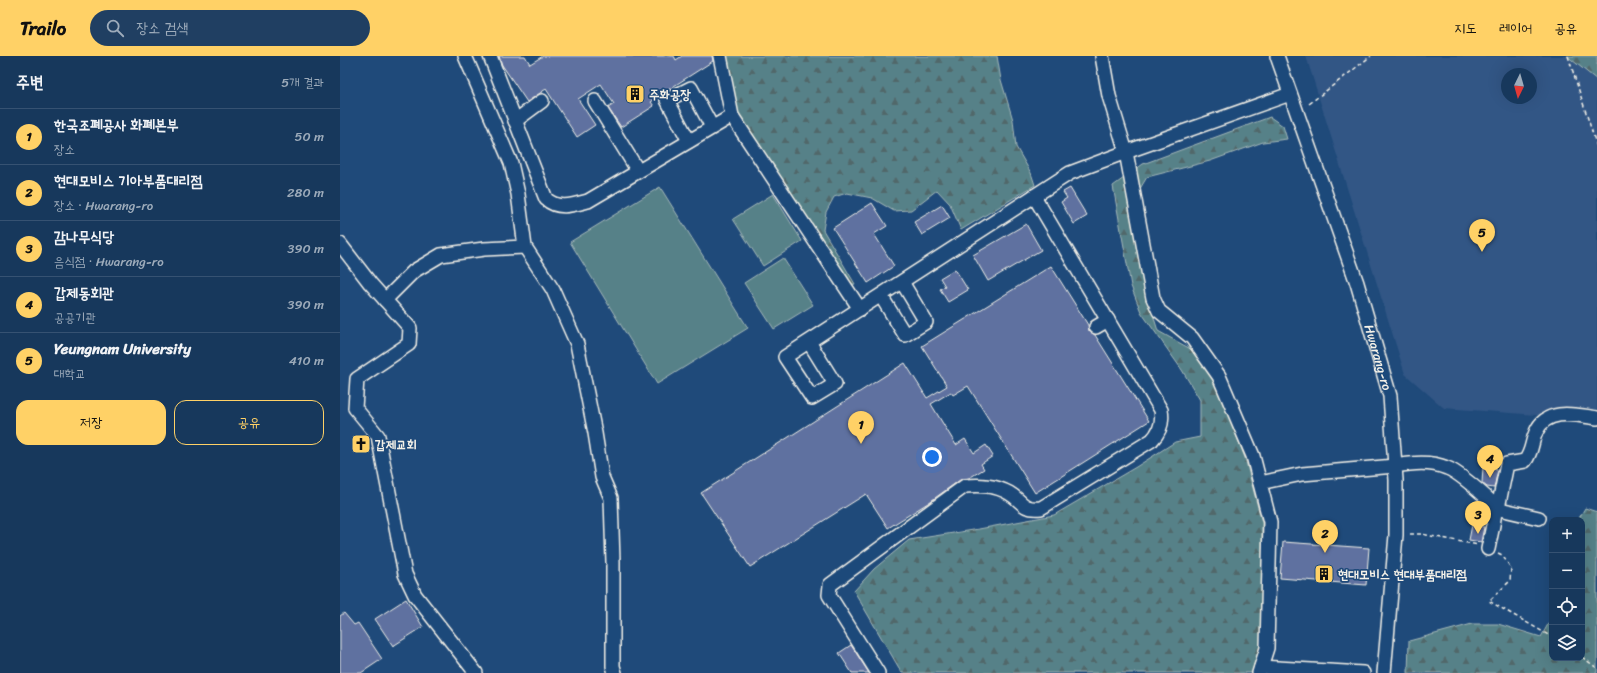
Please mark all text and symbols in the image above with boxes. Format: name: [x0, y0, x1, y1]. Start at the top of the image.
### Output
search box: [90, 10, 370, 46]
text: Trailo: [20, 12, 66, 45]
text: 장소 검색: [136, 15, 188, 41]
text: 지도: [1454, 16, 1477, 41]
text: 레이어: [1499, 16, 1532, 41]
text: 공유: [1554, 16, 1577, 41]
icon: search: [104, 17, 126, 39]
text: 주변: [16, 67, 43, 97]
north arrow: [1501, 68, 1537, 104]
text: 5개 결과: [281, 71, 324, 94]
building icon: 주화공장: [624, 83, 646, 105]
place label: 주화공장: [649, 83, 691, 106]
text: 한국조폐공사 화폐본부: [54, 112, 179, 138]
text: 1: [26, 125, 32, 148]
text: 50 m: [294, 125, 324, 148]
text: 장소: [54, 138, 75, 161]
text: 현대모비스 기아부품대리점: [54, 168, 203, 194]
text: 2: [25, 181, 33, 204]
text: 280 m: [287, 181, 324, 204]
text: 장소 · Hwarang-ro: [54, 194, 153, 217]
pin: 5: [1469, 219, 1495, 252]
text: 감나무식당: [54, 224, 114, 250]
text: 3: [25, 237, 33, 260]
text: 390 m: [287, 237, 324, 260]
text: 음식점 · Hwarang-ro: [54, 250, 164, 273]
text: 갑제동회관: [54, 280, 114, 306]
text: 4: [25, 293, 33, 316]
text: 390 m: [287, 293, 324, 316]
text: 공공기관: [54, 306, 96, 329]
street label: Hwarang-ro: [1358, 321, 1399, 394]
text: Yeungnam University: [54, 336, 191, 362]
text: 5: [25, 349, 33, 372]
text: 410 m: [289, 349, 324, 372]
text: 대학교: [54, 362, 85, 385]
button: 저장: [16, 400, 166, 445]
button: 공유: [174, 400, 324, 445]
pin: 1: [848, 411, 874, 444]
church icon: 갑제교회: [350, 433, 372, 455]
place label: 갑제교회: [375, 433, 417, 456]
pin: 4: [1477, 445, 1503, 478]
your location: [922, 447, 942, 467]
pin: 3: [1465, 501, 1491, 534]
map controls: [1549, 517, 1585, 661]
button: +: [1549, 517, 1585, 553]
pin: 2: [1312, 520, 1338, 553]
button: −: [1549, 553, 1585, 589]
building icon: 현대모비스 현대부품대리점: [1313, 563, 1335, 585]
place label: 현대모비스 현대부품대리점: [1338, 563, 1467, 586]
button: locate: [1549, 589, 1585, 625]
button: layers: [1549, 625, 1585, 661]

